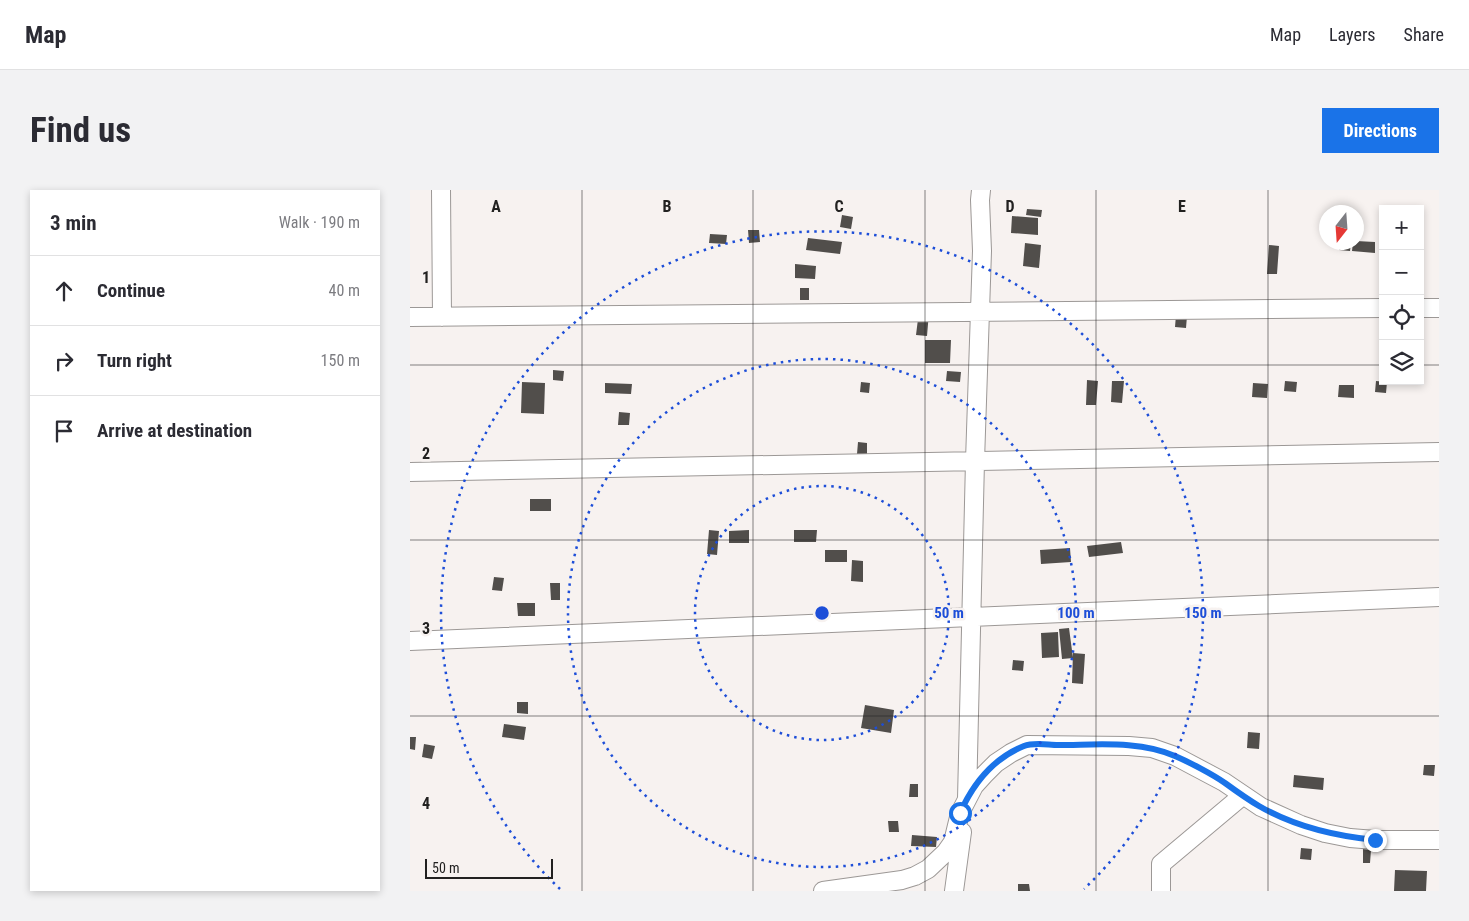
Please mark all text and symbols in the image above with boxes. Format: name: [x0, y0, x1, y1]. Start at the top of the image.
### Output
text: Map: [25, 21, 66, 49]
text: Map: [1270, 24, 1301, 45]
text: Layers: [1329, 24, 1376, 45]
text: Share: [1404, 24, 1444, 45]
button: Directions: [1322, 108, 1439, 153]
text: Find us: [30, 110, 131, 151]
text: A: [491, 197, 501, 216]
text: B: [663, 197, 672, 216]
text: C: [834, 197, 844, 216]
text: D: [1005, 197, 1015, 216]
text: E: [1178, 197, 1186, 216]
north arrow: [1319, 205, 1364, 250]
map controls: [1379, 205, 1424, 385]
button: +: [1379, 205, 1424, 250]
text: 3 min: [50, 211, 97, 235]
text: Walk · 190 m: [279, 213, 360, 232]
button: −: [1379, 250, 1424, 295]
text: 1: [422, 268, 430, 287]
icon: ahead: [50, 277, 78, 305]
text: Continue: [97, 279, 165, 302]
text: 40 m: [328, 281, 360, 300]
button: locate: [1379, 295, 1424, 340]
button: layers: [1379, 340, 1424, 385]
icon: right: [50, 347, 78, 375]
text: Turn right: [97, 349, 172, 372]
text: 150 m: [321, 351, 360, 370]
icon: arrive: [50, 417, 78, 445]
text: Arrive at destination: [97, 419, 252, 442]
text: 2: [422, 444, 430, 463]
centre of rings: [813, 604, 831, 622]
text: 50 m: [934, 604, 964, 622]
text: 100 m: [1057, 604, 1095, 622]
text: 150 m: [1184, 604, 1222, 622]
text: 3: [422, 619, 430, 638]
text: 4: [422, 794, 430, 813]
route start: [949, 802, 972, 825]
route end: [1364, 829, 1387, 852]
scale bar: [425, 856, 552, 879]
text: 50 m: [432, 860, 460, 876]

